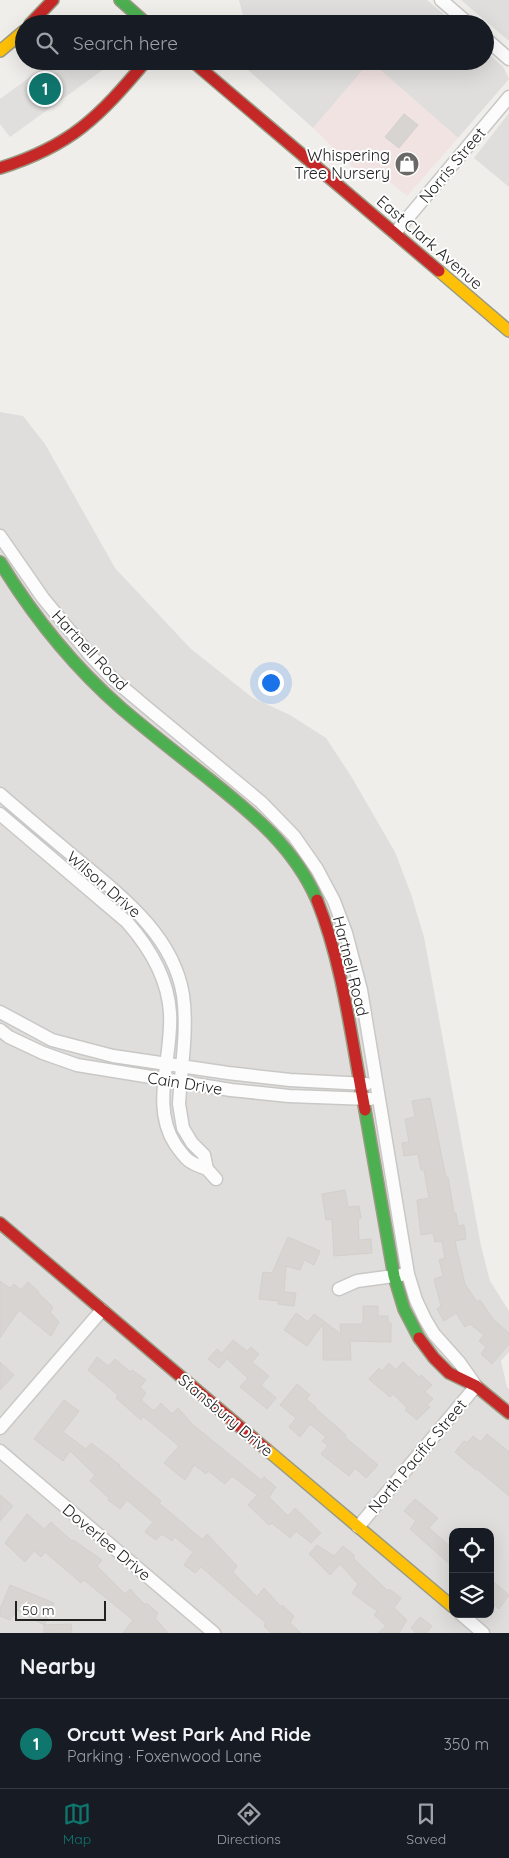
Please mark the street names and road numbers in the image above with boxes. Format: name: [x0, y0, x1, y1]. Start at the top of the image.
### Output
street label: Norris Street: [415, 123, 489, 207]
street label: East Clark Avenue: [373, 191, 487, 293]
street label: Hartnell Road: [48, 606, 132, 694]
street label: Wilson Drive: [63, 846, 145, 922]
street label: Hartnell Road: [329, 914, 373, 1018]
street label: Cain Drive: [146, 1067, 224, 1099]
street label: Stansbury Drive: [174, 1369, 278, 1461]
street label: North Pacific Street: [363, 1395, 471, 1517]
street label: Doverlee Drive: [59, 1499, 155, 1585]

